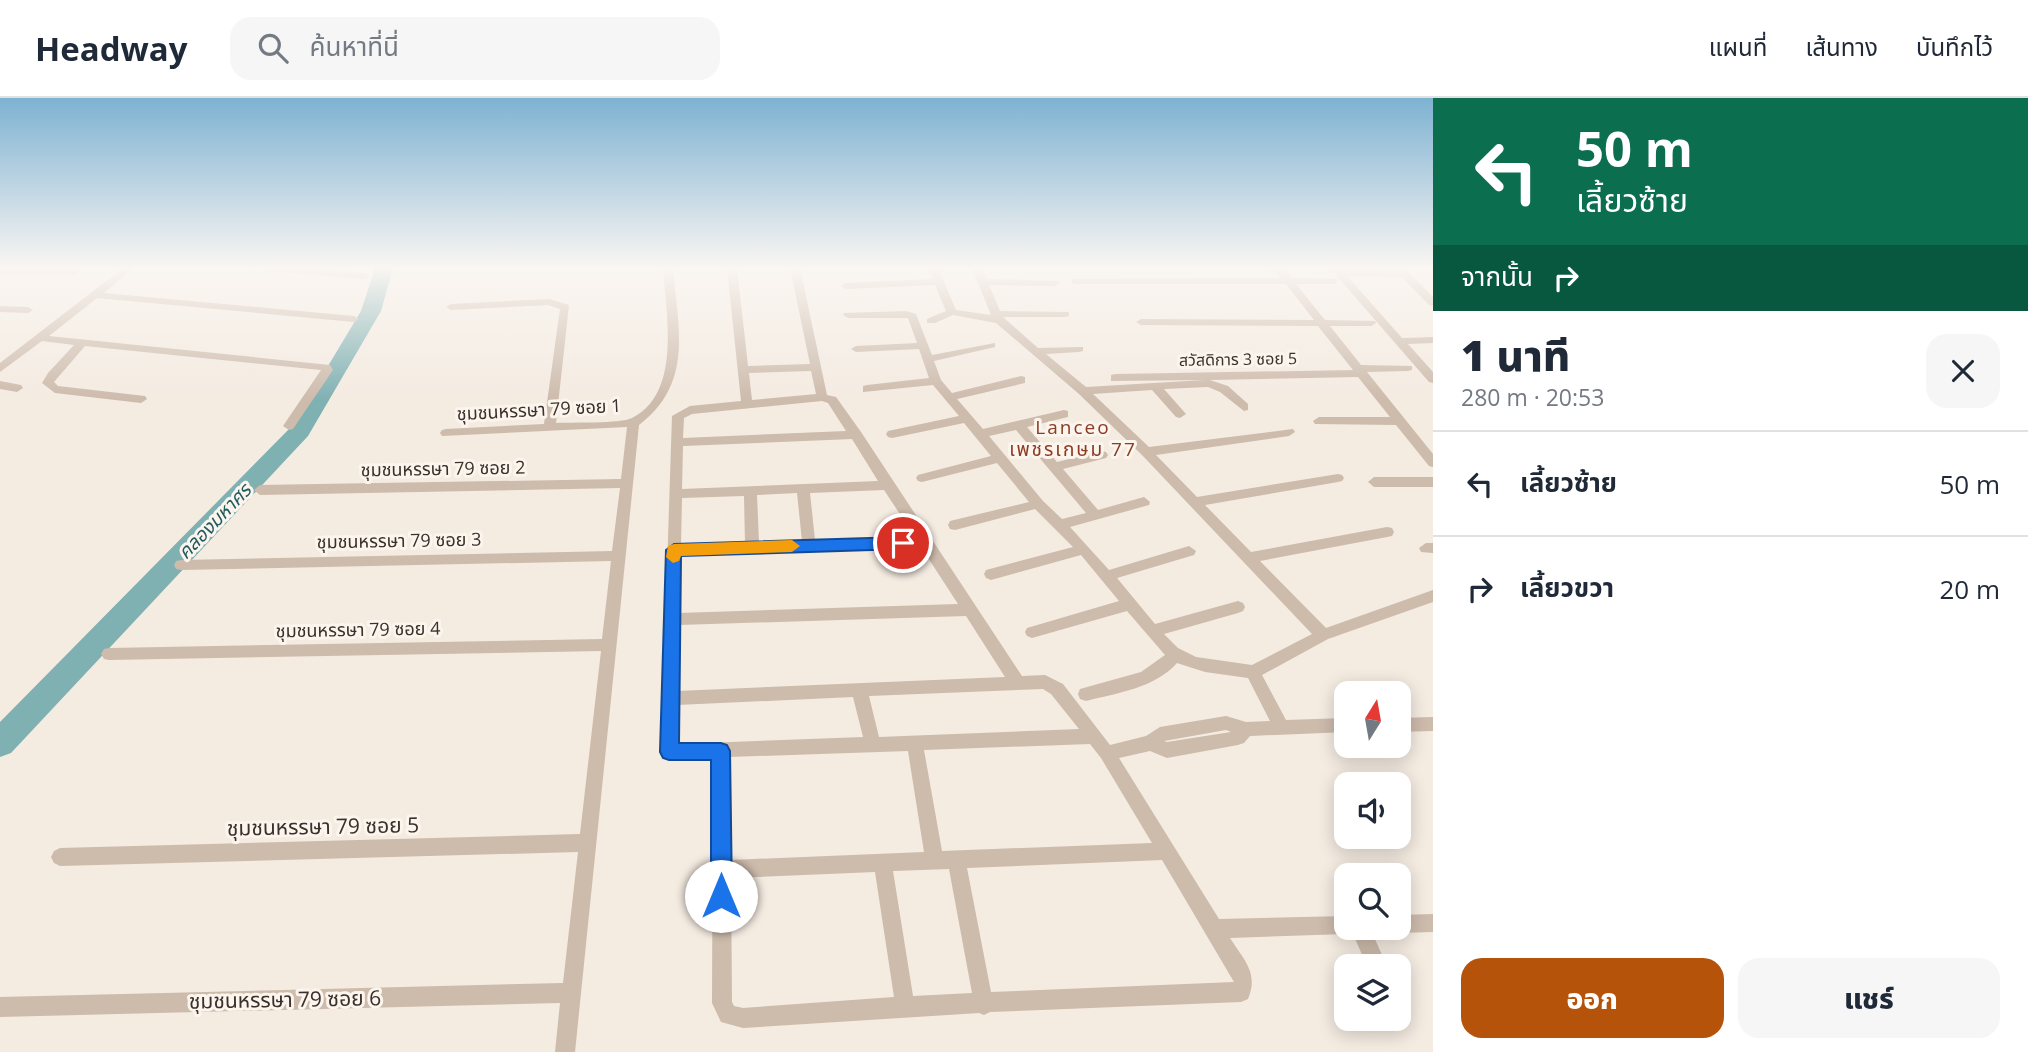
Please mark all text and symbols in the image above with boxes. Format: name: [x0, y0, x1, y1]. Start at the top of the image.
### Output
search box: [230, 17, 720, 80]
text: Headway: [35, 26, 188, 71]
text: ค้นหาที่นี่: [310, 28, 399, 64]
icon: search: [254, 29, 292, 67]
text: แผนที่: [1709, 30, 1767, 63]
text: เส้นทาง: [1805, 30, 1878, 63]
text: บันทึกไว้: [1916, 30, 1993, 63]
text: 50 m: [1576, 115, 1693, 181]
icon: left: [1461, 126, 1552, 217]
text: เลี้ยวซ้าย: [1576, 178, 1688, 221]
text: จากนั้น: [1461, 258, 1533, 294]
icon: right: [1547, 259, 1585, 297]
text: 1 นาที: [1461, 326, 1570, 383]
button: close: [1926, 334, 2000, 408]
street label: สวัสดิการ 3 ซอย 5: [1179, 347, 1297, 371]
text: 280 m · 20:53: [1461, 381, 1604, 413]
street label: ชุมชนหรรษา 79 ซอย 1: [456, 393, 622, 425]
district label: Lanceo เพชรเกษม 77: [1009, 414, 1137, 462]
street label: ชุมชนหรรษา 79 ซอย 2: [360, 455, 526, 481]
text: เลี้ยวซ้าย: [1520, 464, 1617, 500]
icon: left: [1461, 465, 1499, 503]
text: 50 m: [1939, 466, 2000, 502]
water label: คลองมหาศร: [172, 476, 258, 564]
pin: [873, 513, 933, 573]
icon: arrive: [884, 524, 922, 562]
street label: ชุมชนหรรษา 79 ซอย 3: [316, 527, 482, 553]
text: เลี้ยวขวา: [1520, 569, 1614, 605]
icon: right: [1461, 570, 1499, 608]
text: 20 m: [1939, 571, 2000, 607]
street label: ชุมชนหรรษา 79 ซอย 4: [275, 616, 441, 642]
north arrow: [1334, 681, 1410, 758]
map controls: [1334, 681, 1411, 1031]
button: sound: [1334, 772, 1411, 849]
street label: ชุมชนหรรษา 79 ซอย 5: [227, 810, 419, 842]
position arrow: [684, 859, 758, 933]
button: search: [1334, 863, 1411, 940]
button: layers: [1334, 954, 1411, 1031]
button: ออก: [1461, 958, 1724, 1038]
button: แชร์: [1738, 958, 2000, 1038]
street label: ชุมชนหรรษา 79 ซอย 6: [189, 983, 381, 1015]

